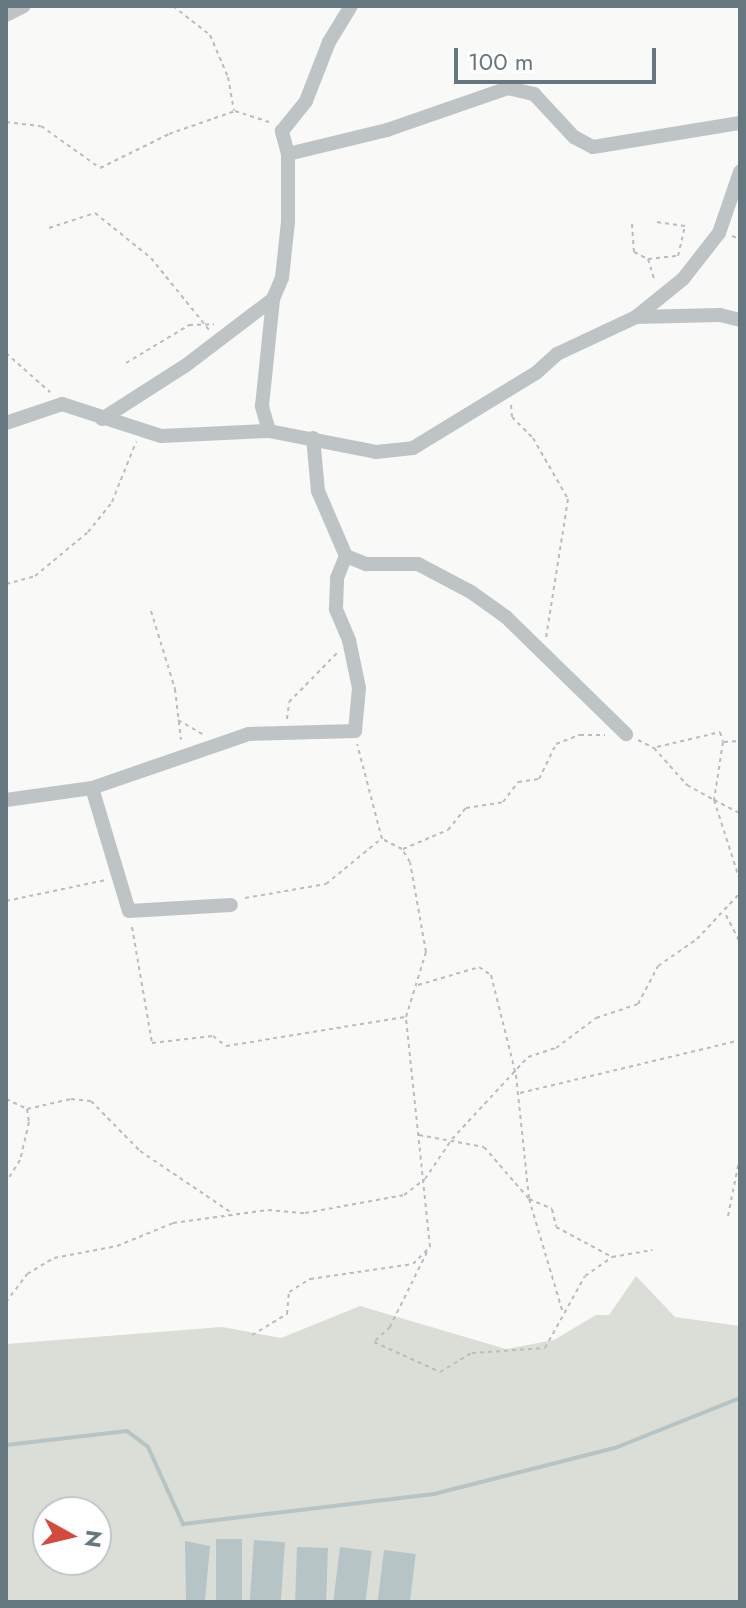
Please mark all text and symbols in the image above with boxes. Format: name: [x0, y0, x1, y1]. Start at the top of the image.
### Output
scale bar: [458, 32, 660, 82]
text: 100 m: [468, 44, 534, 79]
north arrow: [32, 1496, 112, 1576]
text: N: [77, 1528, 111, 1550]

